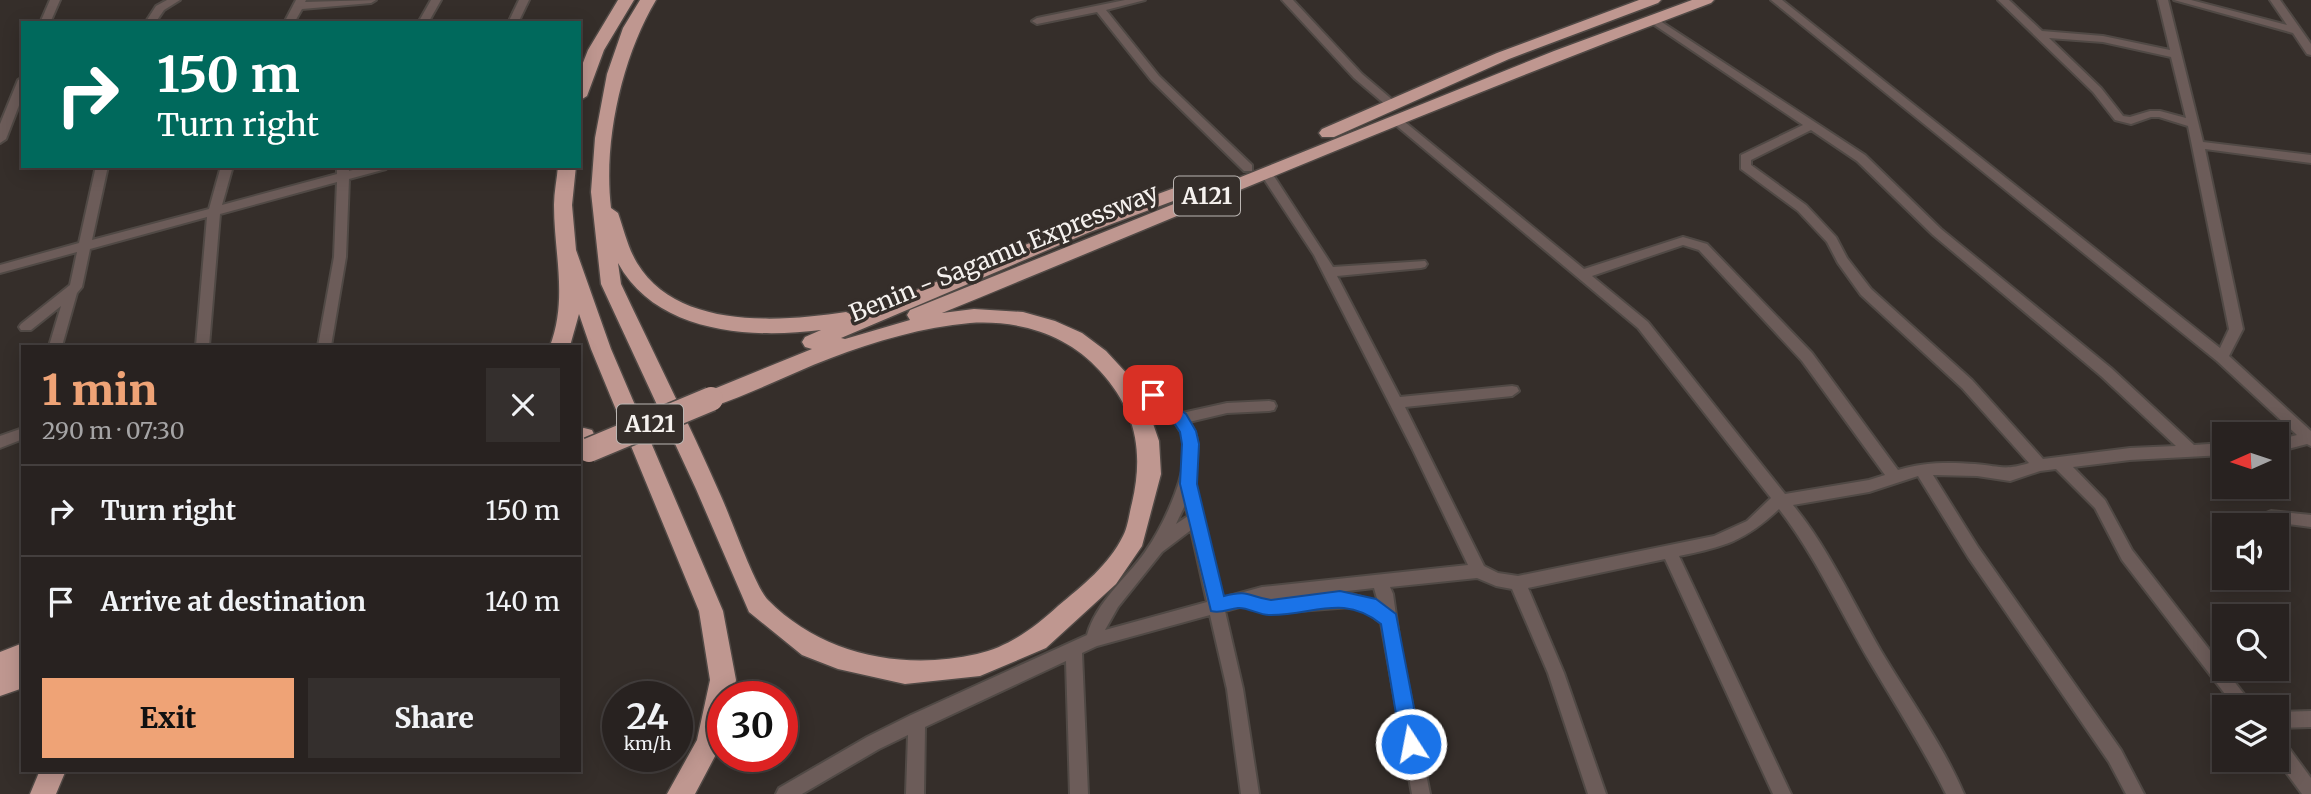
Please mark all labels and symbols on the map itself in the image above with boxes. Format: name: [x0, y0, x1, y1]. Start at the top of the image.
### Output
street label: Benin - Sagamu Expressway: [845, 176, 1163, 329]
road number: A121: [1174, 176, 1240, 216]
pin: [1123, 365, 1183, 425]
road number: A121: [617, 404, 683, 444]
north arrow: [2212, 422, 2289, 499]
speed limit sign: 30: [707, 681, 798, 772]
position arrow: [1374, 707, 1448, 781]

